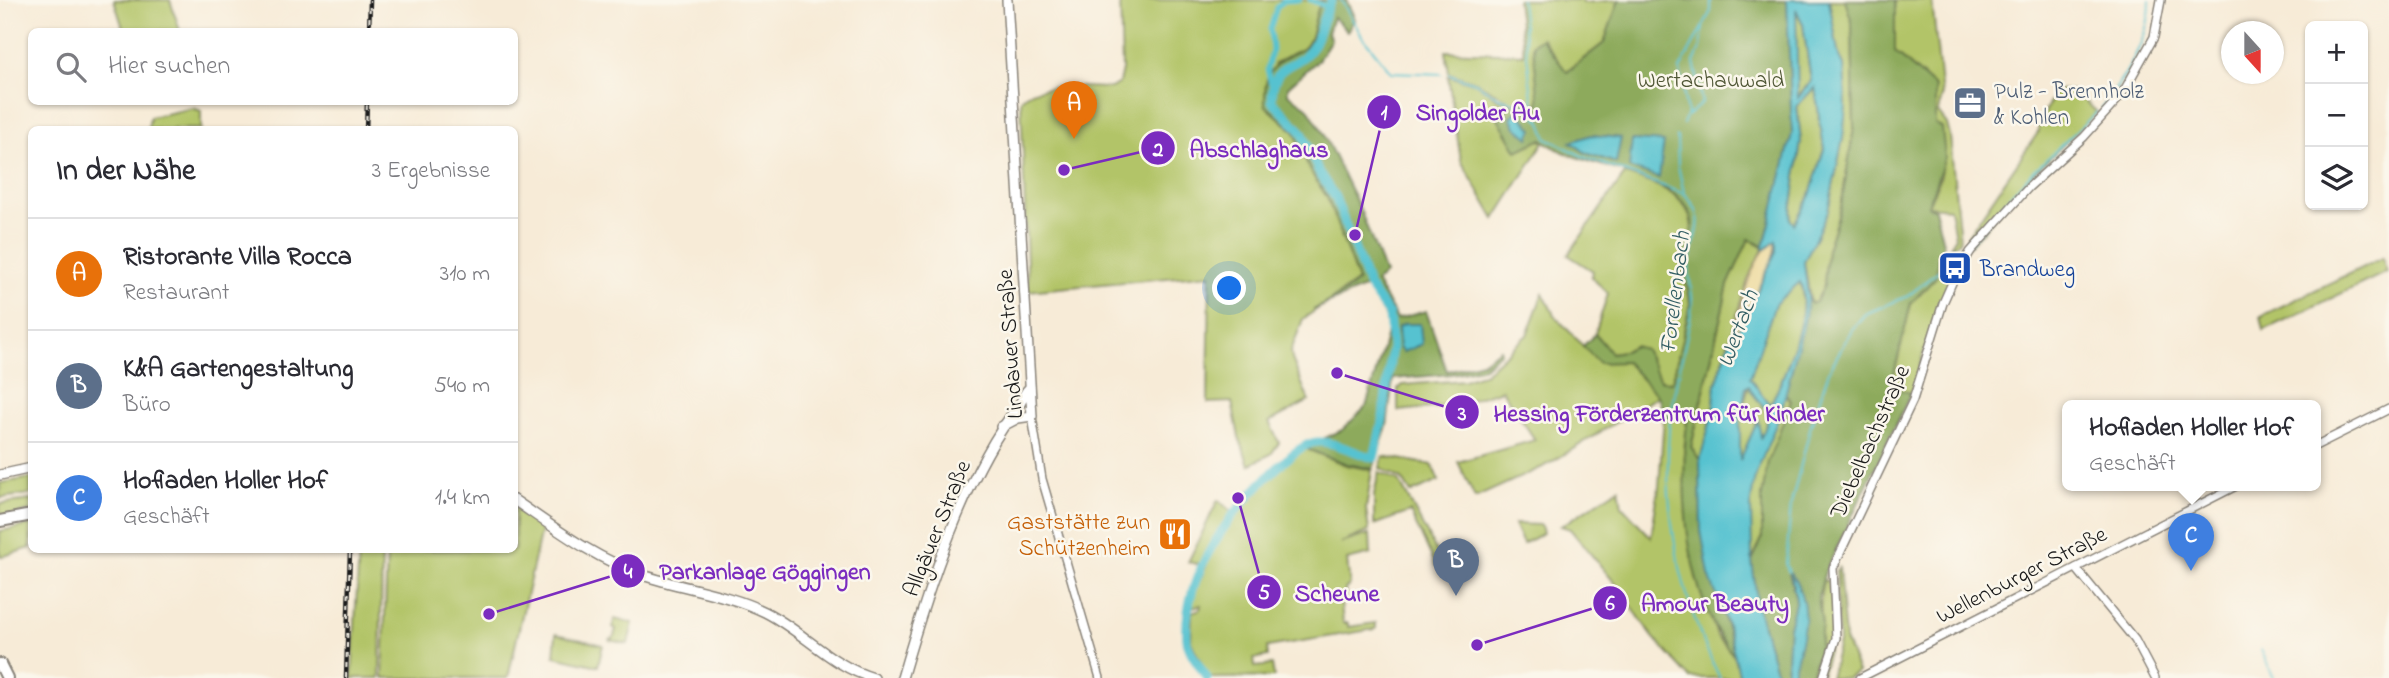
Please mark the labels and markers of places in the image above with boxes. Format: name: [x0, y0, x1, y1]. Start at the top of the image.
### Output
place label: Pulz - Brennholz & Kohlen: [1994, 76, 2144, 135]
pin: A: [1051, 81, 1097, 139]
office icon: Pulz - Brennholz & Kohlen: [1951, 84, 1989, 122]
callout: Singolder Au: [1367, 89, 1554, 134]
callout: Abschlaghaus: [1141, 126, 1342, 171]
bus stop icon: Brandweg: [1936, 249, 1974, 287]
place label: Brandweg: [1979, 254, 2075, 288]
callout: Hessing Förderzentrum für Kinder: [1445, 390, 1839, 435]
place label: Gaststätte zun Schützenheim: [1007, 507, 1150, 566]
pin: C: [2168, 513, 2214, 571]
restaurant icon: Gaststätte zun Schützenheim: [1156, 515, 1194, 553]
pin: B: [1433, 538, 1479, 596]
callout: Parkanlage Göggingen: [611, 548, 885, 593]
callout: Scheune: [1246, 570, 1393, 615]
callout: Amour Beauty: [1592, 581, 1803, 626]

